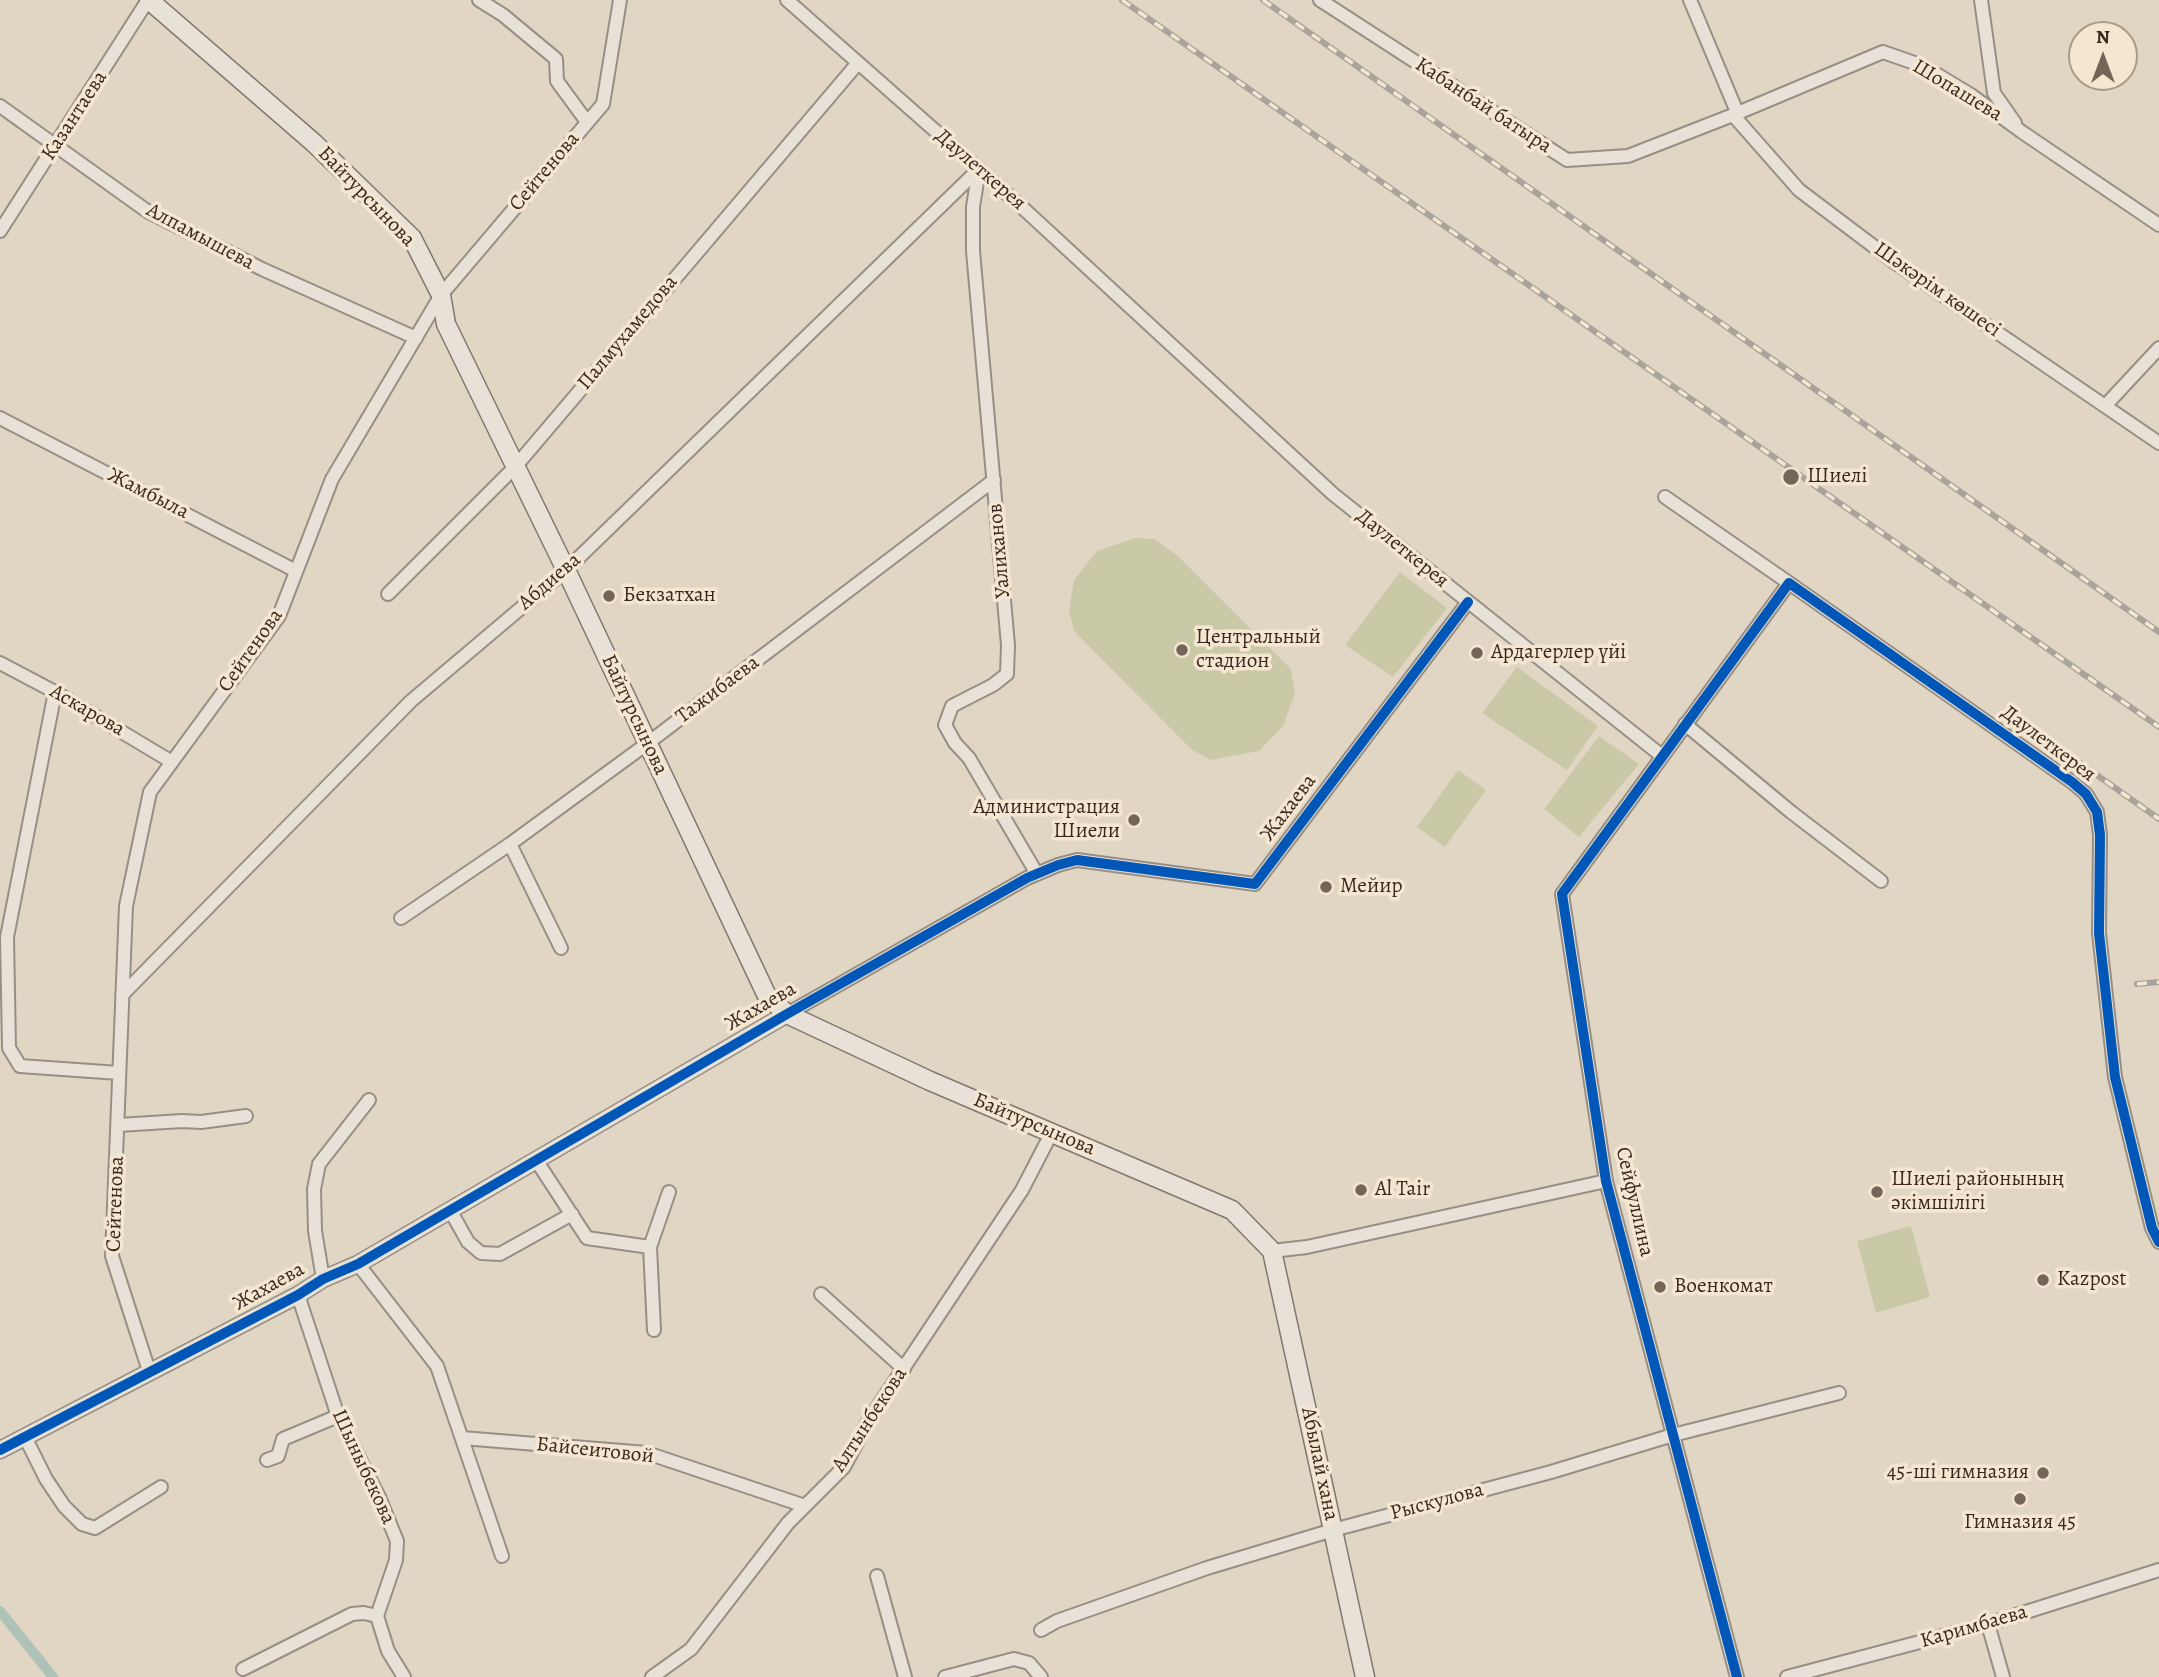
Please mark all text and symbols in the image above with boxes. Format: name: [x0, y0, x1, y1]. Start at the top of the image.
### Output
north arrow: [2068, 21, 2138, 91]
text: N: [2096, 24, 2110, 50]
street label: Кабанбай батыра: [1410, 52, 1556, 160]
street label: Шопашева: [1907, 54, 2007, 128]
street label: Казантаева: [37, 66, 113, 166]
street label: Даулеткерея: [929, 124, 1031, 216]
street label: Сейтенова: [504, 127, 586, 217]
street label: Байтурсынова: [312, 141, 420, 253]
street label: Алпамышева: [142, 198, 258, 276]
street label: Шәкәрім көшесі: [1869, 237, 2005, 343]
street label: Палмухамедова: [573, 271, 683, 395]
street label: Жамбыла: [103, 463, 193, 525]
place label: Шиелі: [1807, 464, 1867, 490]
marker: Шиелі: [1781, 467, 1801, 487]
street label: Уалиханов: [983, 502, 1017, 600]
street label: Даулеткерея: [1351, 504, 1453, 594]
street label: Абдиева: [513, 548, 587, 616]
place label: Бекзатхан: [623, 583, 716, 609]
marker: Бекзатхан: [601, 588, 617, 604]
street label: Сейтенова: [213, 604, 289, 698]
place label: Центральный стадион: [1196, 625, 1321, 675]
place label: Ардагерлер үйі: [1491, 640, 1626, 666]
marker: Центральный стадион: [1174, 642, 1190, 658]
marker: Ардагерлер үйі: [1469, 645, 1485, 661]
street label: Тажибаева: [671, 650, 765, 730]
street label: Байтурсынова: [595, 651, 673, 779]
street label: Аскарова: [45, 679, 129, 743]
street label: Даулеткерея: [1996, 700, 2100, 788]
street label: Жахаева: [1256, 769, 1322, 847]
place label: Администрация Шиели: [973, 795, 1120, 845]
marker: Администрация Шиели: [1126, 812, 1142, 828]
place label: Мейир: [1340, 874, 1403, 900]
marker: Мейир: [1318, 879, 1334, 895]
street label: Жахаева: [721, 977, 801, 1037]
street label: Байтурсынова: [969, 1088, 1099, 1162]
street label: Сейфуллина: [1609, 1145, 1659, 1259]
street label: Сейтенова: [102, 1156, 130, 1252]
place label: Шиелі районының әкімшілігі: [1891, 1167, 2064, 1217]
place label: Al Tair: [1375, 1177, 1430, 1203]
marker: Al Tair: [1353, 1182, 1369, 1198]
marker: Шиелі районының әкімшілігі: [1869, 1184, 1885, 1200]
street label: Жахаева: [229, 1257, 309, 1317]
place label: Kazpost: [2057, 1267, 2126, 1293]
marker: Kazpost: [2035, 1272, 2051, 1288]
place label: Военкомат: [1674, 1274, 1773, 1300]
marker: Военкомат: [1652, 1279, 1668, 1295]
street label: Алтынбекова: [827, 1363, 913, 1477]
street label: Абылай хана: [1295, 1405, 1343, 1523]
street label: Шыныбекова: [325, 1406, 401, 1528]
street label: Байсеитовой: [535, 1432, 655, 1470]
place label: 45-ші гимназия: [1887, 1460, 2029, 1486]
marker: 45-ші гимназия: [2035, 1465, 2051, 1481]
street label: Рыскулова: [1388, 1477, 1486, 1527]
marker: Гимназия 45: [2012, 1491, 2028, 1507]
place label: Гимназия 45: [1964, 1510, 2076, 1536]
street label: Каримбаева: [1918, 1600, 2030, 1654]

